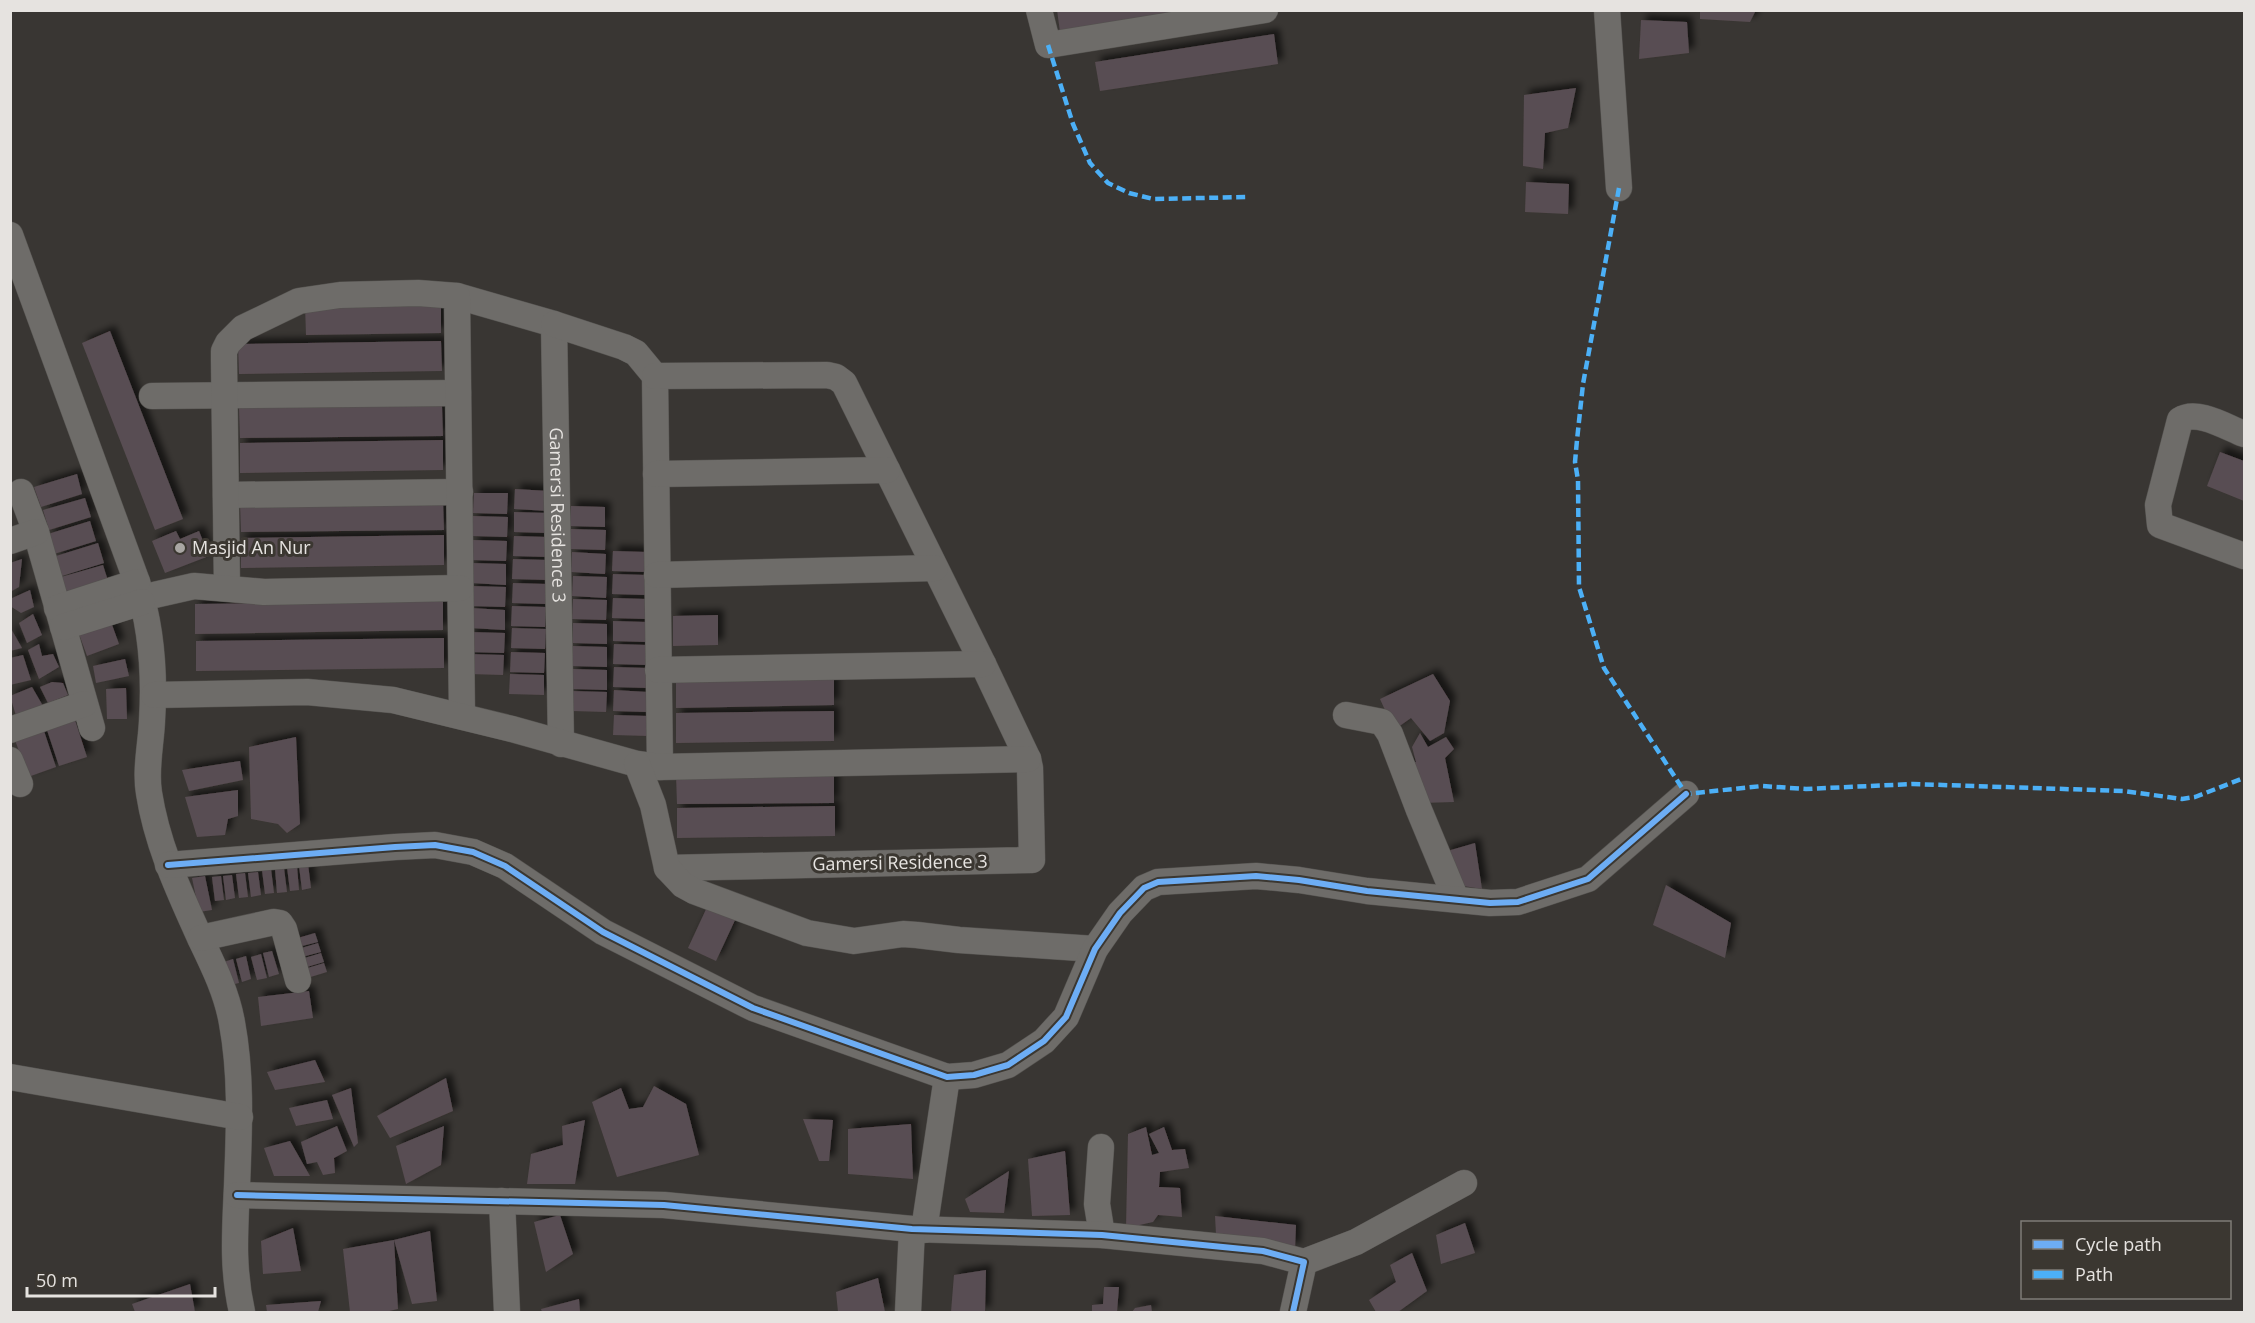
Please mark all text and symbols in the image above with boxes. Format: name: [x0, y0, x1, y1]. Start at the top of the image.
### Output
street label: Gamersi Residence 3: [545, 427, 572, 603]
place label: Masjid An Nur: [192, 535, 311, 559]
marker: Masjid An Nur: [173, 541, 187, 555]
street label: Gamersi Residence 3: [812, 848, 988, 876]
legend: [2021, 1221, 2231, 1299]
text: Cycle path: [2075, 1232, 2162, 1256]
scale bar: [27, 1260, 214, 1298]
text: Path: [2075, 1262, 2113, 1286]
text: 50 m: [36, 1268, 78, 1292]

